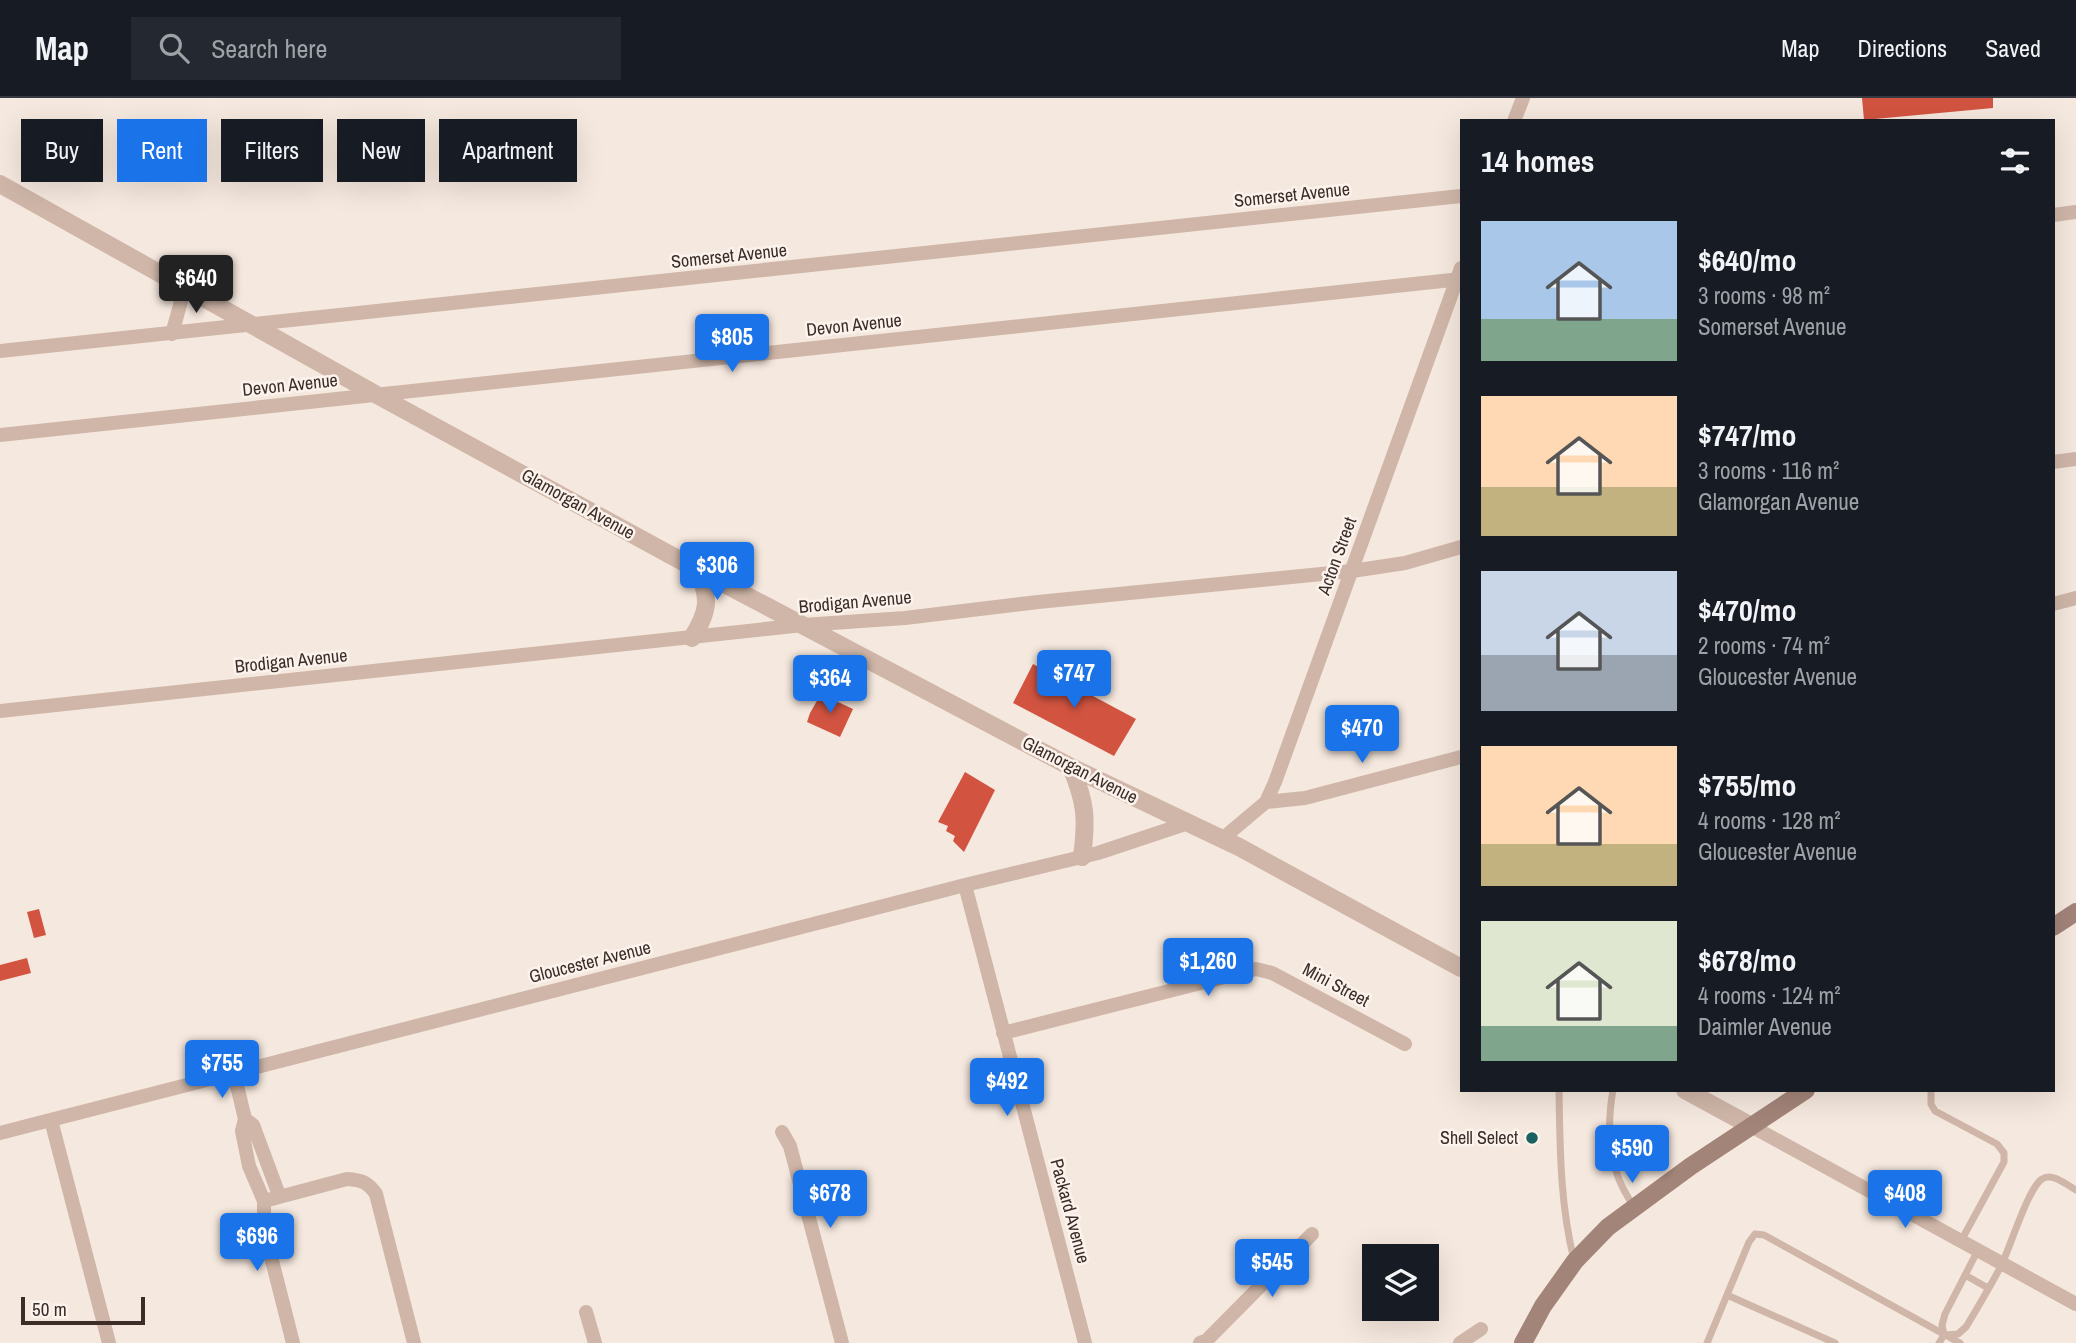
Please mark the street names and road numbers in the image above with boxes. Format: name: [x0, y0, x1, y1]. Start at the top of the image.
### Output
street label: Somerset Avenue: [1233, 176, 1351, 213]
street label: Somerset Avenue: [670, 237, 788, 274]
street label: Devon Avenue: [805, 307, 903, 342]
street label: Devon Avenue: [241, 367, 339, 402]
street label: Glamorgan Avenue: [517, 462, 639, 545]
street label: Acton Street: [1311, 513, 1362, 599]
street label: Brodigan Avenue: [798, 584, 912, 619]
street label: Brodigan Avenue: [233, 642, 348, 679]
street label: Glamorgan Avenue: [1018, 730, 1142, 809]
street label: Gloucester Avenue: [526, 934, 653, 989]
street label: Mini Street: [1298, 957, 1374, 1013]
street label: Packard Avenue: [1045, 1156, 1096, 1266]

